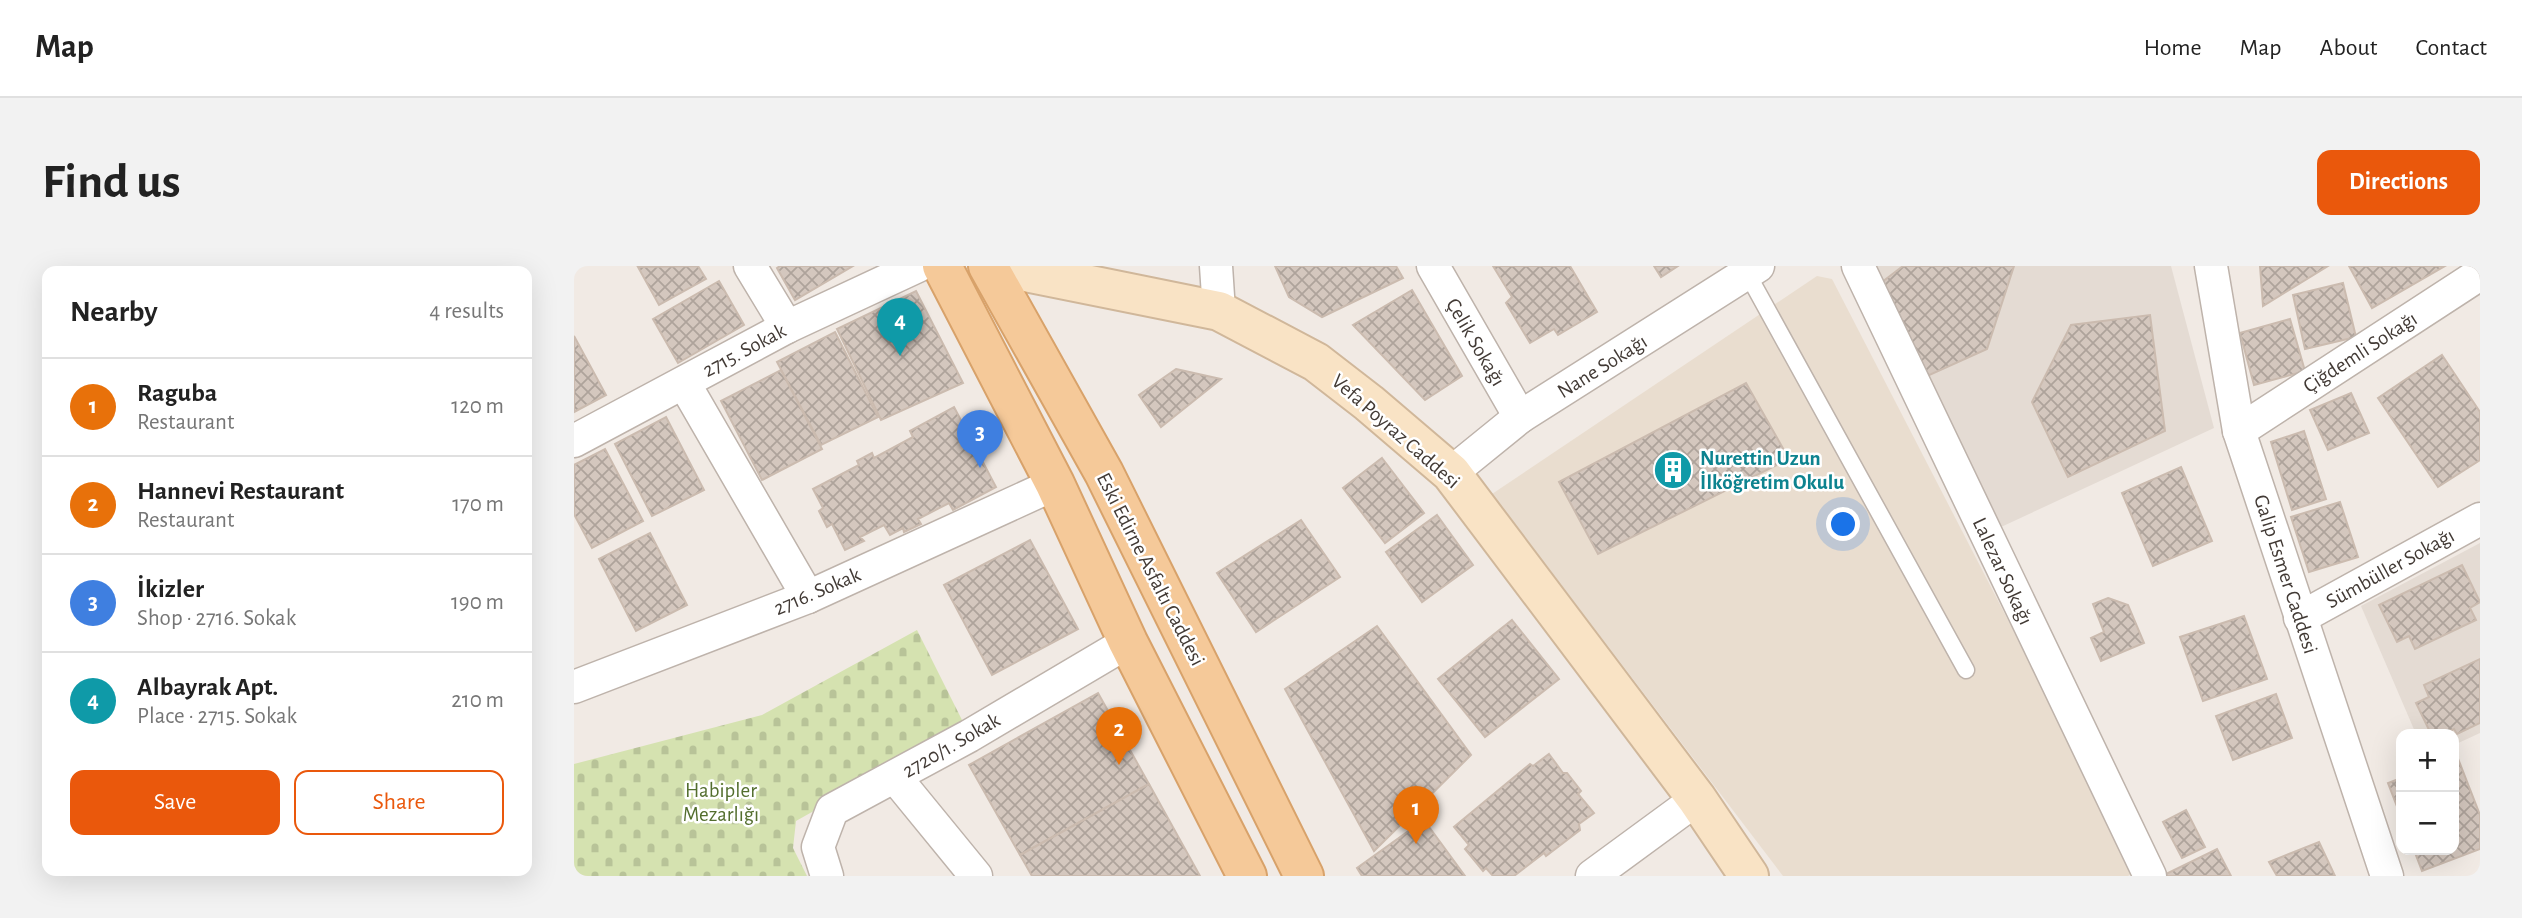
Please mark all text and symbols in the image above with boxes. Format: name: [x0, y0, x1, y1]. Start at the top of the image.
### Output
text: Map: [35, 31, 94, 64]
text: Home: [2144, 36, 2202, 60]
text: Map: [2240, 36, 2282, 60]
text: About: [2320, 36, 2377, 60]
text: Contact: [2415, 36, 2487, 60]
button: Directions: [2317, 150, 2480, 215]
text: Find us: [42, 158, 181, 207]
street label: Çelik Sokağı: [1442, 295, 1509, 390]
text: Nearby: [70, 297, 158, 327]
pin: 4: [877, 298, 923, 356]
text: 4 results: [429, 300, 504, 323]
street label: Çiğdemli Sokağı: [2299, 308, 2421, 397]
street label: 2715. Sokak: [699, 320, 790, 381]
street label: Nane Sokağı: [1554, 331, 1651, 402]
street label: Vefa Poyraz Caddesi: [1328, 370, 1464, 493]
text: Raguba: [137, 380, 217, 406]
text: 1: [89, 395, 97, 418]
text: 120 m: [451, 395, 504, 418]
pin: 3: [957, 410, 1003, 468]
text: Restaurant: [137, 411, 234, 434]
place label: Nurettin Uzun İlköğretim Okulu: [1700, 448, 1844, 493]
building icon: Nurettin Uzun İlköğretim Okulu: [1652, 449, 1694, 491]
street label: Eski Edirne Asfaltı Caddesi: [1093, 469, 1208, 669]
text: Hannevi Restaurant: [137, 478, 344, 504]
street label: Galip Esmer Caddesi: [2250, 492, 2321, 656]
text: 2: [88, 493, 98, 516]
text: 170 m: [452, 493, 504, 516]
your location: [1826, 507, 1860, 541]
text: Restaurant: [137, 509, 234, 532]
street label: Lalezar Sokağı: [1969, 514, 2037, 628]
street label: Sümbüller Sokağı: [2323, 525, 2458, 612]
street label: 2716. Sokak: [771, 564, 864, 619]
text: İkizler: [137, 576, 204, 602]
text: 3: [88, 591, 98, 614]
text: 190 m: [451, 591, 504, 614]
text: Shop · 2716. Sokak: [137, 607, 296, 630]
text: Albayrak Apt.: [137, 674, 278, 700]
text: 4: [87, 689, 99, 712]
text: 210 m: [451, 689, 504, 712]
text: Place · 2715. Sokak: [137, 705, 297, 728]
pin: 2: [1096, 707, 1142, 765]
street label: 2720/1. Sokak: [899, 709, 1004, 782]
map controls: [2396, 729, 2459, 855]
button: +: [2396, 729, 2459, 792]
button: Save: [70, 770, 280, 835]
button: Share: [294, 770, 504, 835]
park label: Habipler Mezarlığı: [683, 780, 759, 825]
pin: 1: [1393, 786, 1439, 844]
button: −: [2396, 792, 2459, 855]

